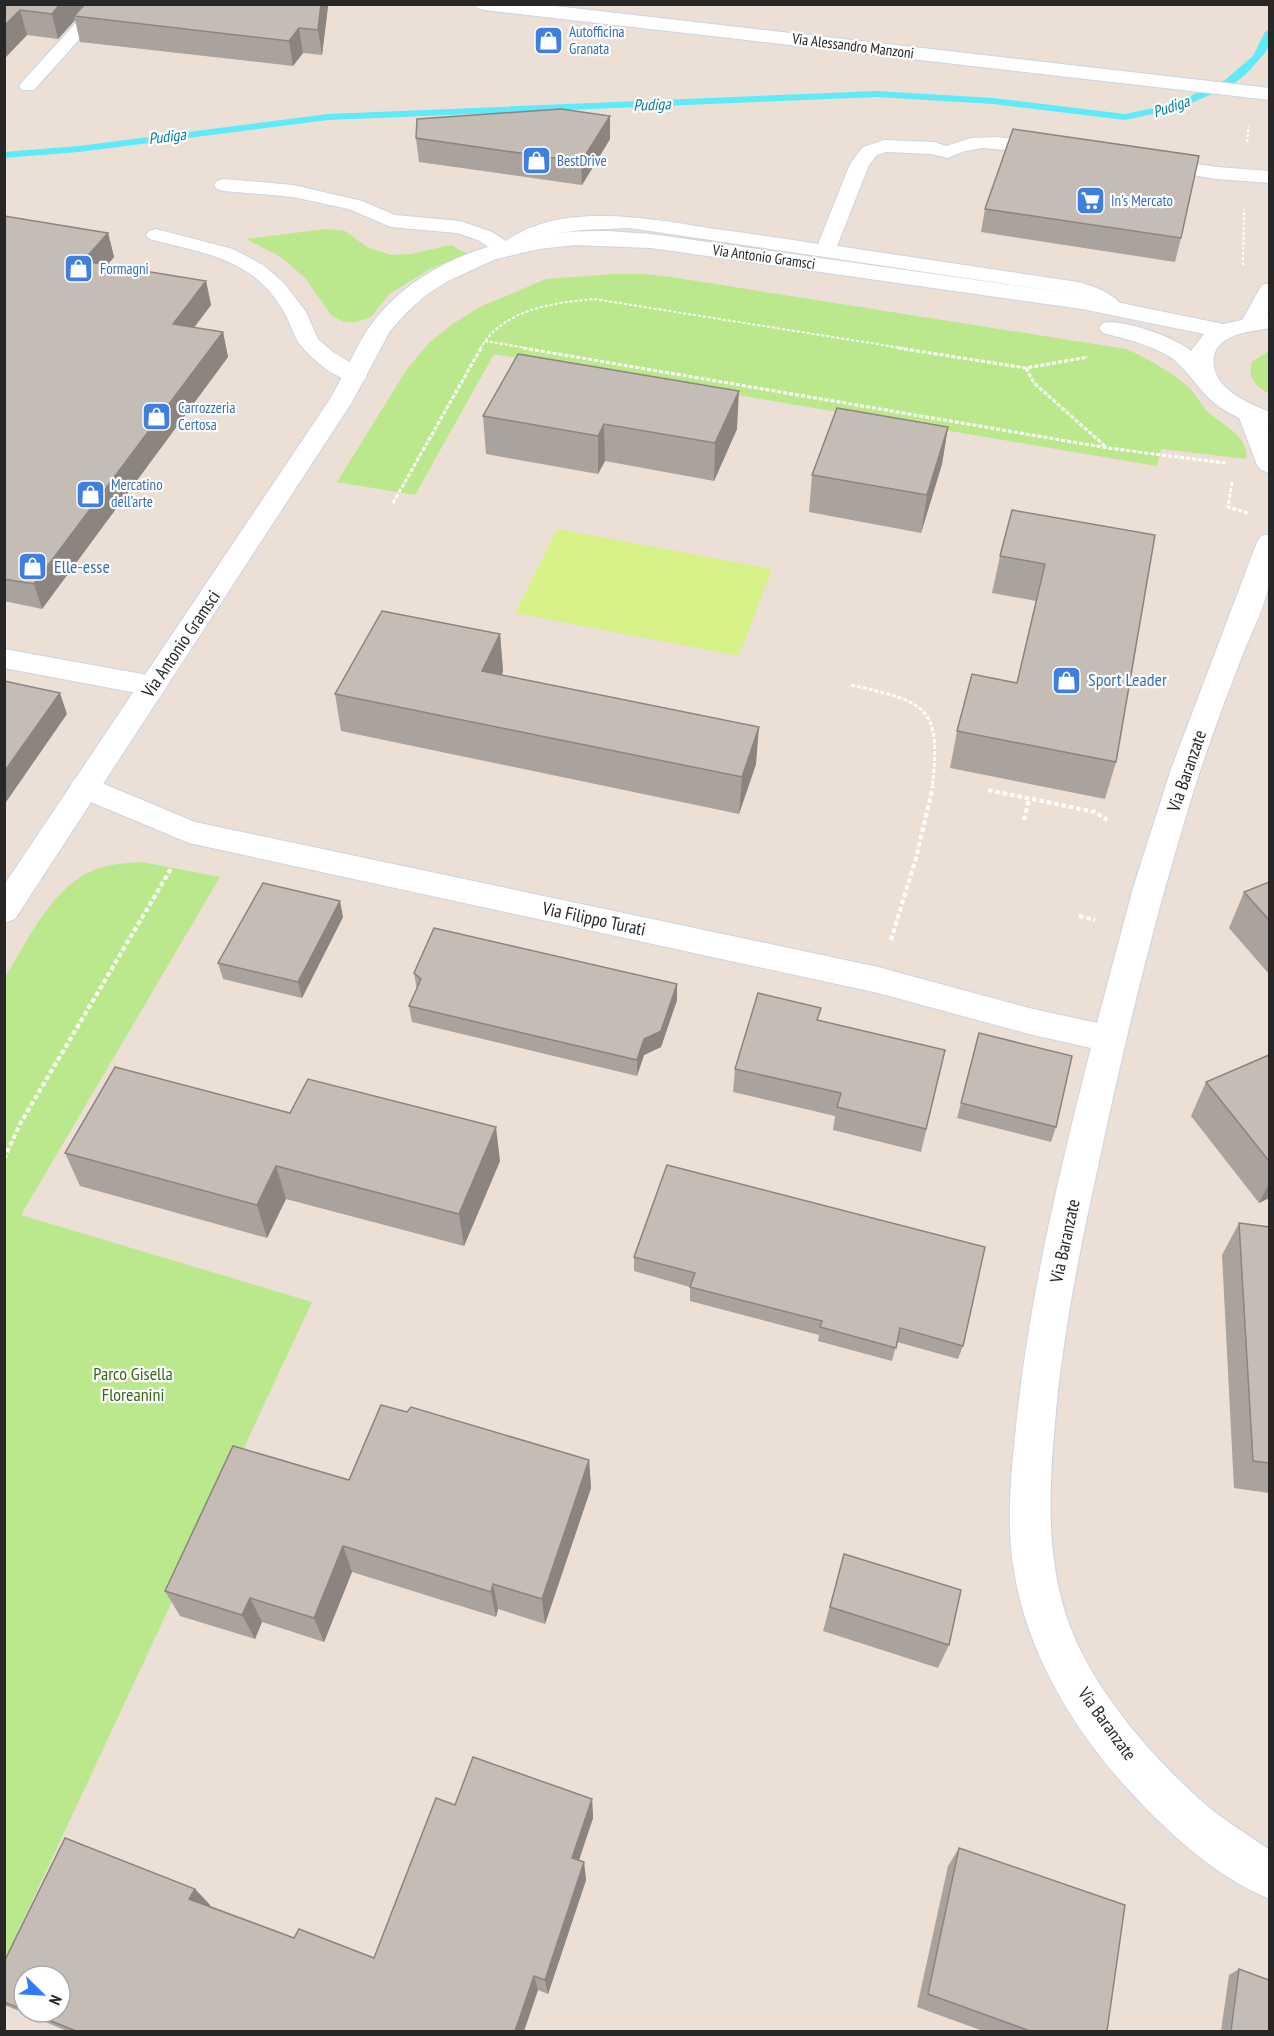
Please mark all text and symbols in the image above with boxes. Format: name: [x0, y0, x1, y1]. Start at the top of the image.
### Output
place label: Autofficina Granata: [569, 22, 625, 58]
shop icon: Autofficina Granata: [532, 25, 564, 57]
street label: Via Alessandro Manzoni: [790, 28, 915, 62]
water label: Pudiga: [1150, 90, 1193, 122]
water label: Pudiga: [633, 93, 673, 115]
water label: Pudiga: [147, 124, 188, 148]
shop icon: BestDrive: [520, 145, 552, 177]
place label: BestDrive: [557, 151, 607, 170]
supermarket icon: In's Mercato: [1074, 185, 1106, 217]
place label: In's Mercato: [1111, 191, 1173, 210]
street label: Via Antonio Gramsci: [710, 240, 817, 273]
shop icon: Formagni: [63, 253, 95, 285]
place label: Formagni: [100, 259, 149, 278]
place label: Carrozzeria Certosa: [178, 398, 235, 434]
shop icon: Carrozzeria Certosa: [141, 401, 173, 433]
place label: Mercatino dell’arte: [111, 475, 163, 511]
shop icon: Mercatino dell’arte: [74, 478, 106, 510]
shop icon: Elle-esse: [17, 551, 49, 583]
place label: Elle-esse: [54, 555, 110, 578]
street label: Via Antonio Gramsci: [136, 586, 225, 702]
shop icon: Sport Leader: [1051, 664, 1083, 696]
place label: Sport Leader: [1088, 668, 1167, 691]
street label: Via Baranzate: [1162, 727, 1211, 816]
street label: Via Filippo Turati: [539, 896, 648, 941]
street label: Via Baranzate: [1044, 1197, 1085, 1286]
park label: Parco Gisella Floreanini: [93, 1362, 173, 1406]
street label: Via Baranzate: [1073, 1682, 1142, 1765]
north arrow: [12, 1964, 72, 2024]
text: N: [45, 1992, 67, 2008]

